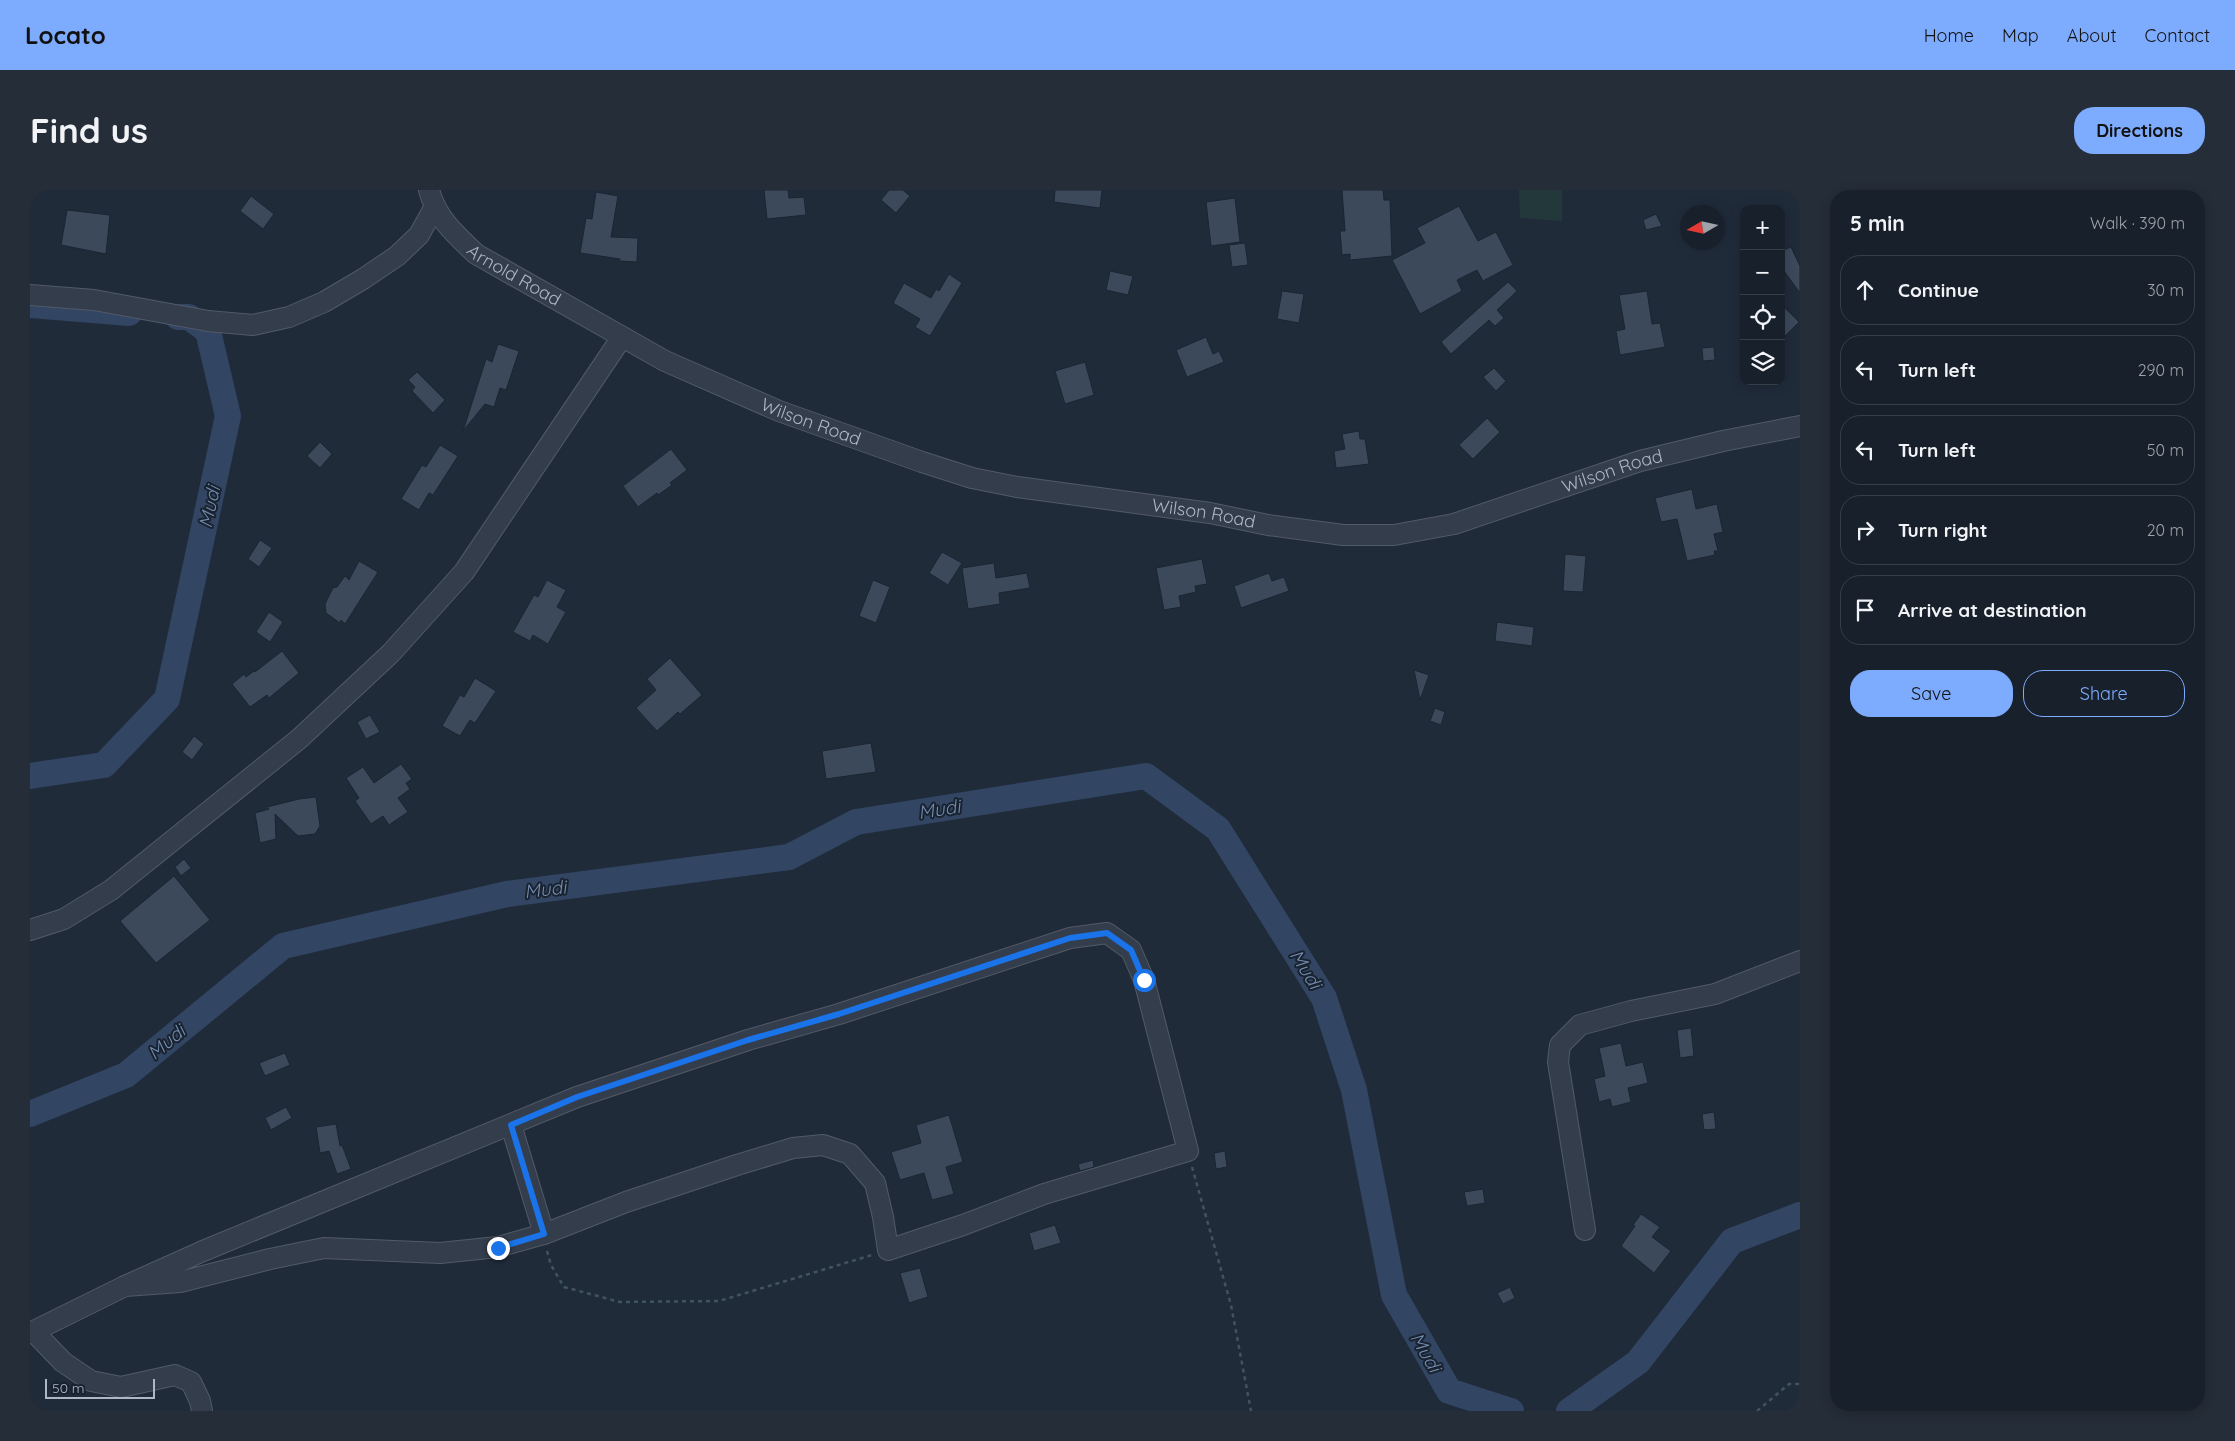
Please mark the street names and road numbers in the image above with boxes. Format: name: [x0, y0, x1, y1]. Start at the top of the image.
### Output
street label: Arnold Road: [462, 239, 565, 311]
street label: Wilson Road: [758, 393, 864, 450]
street label: Wilson Road: [1559, 444, 1665, 498]
street label: Wilson Road: [1150, 493, 1258, 533]

